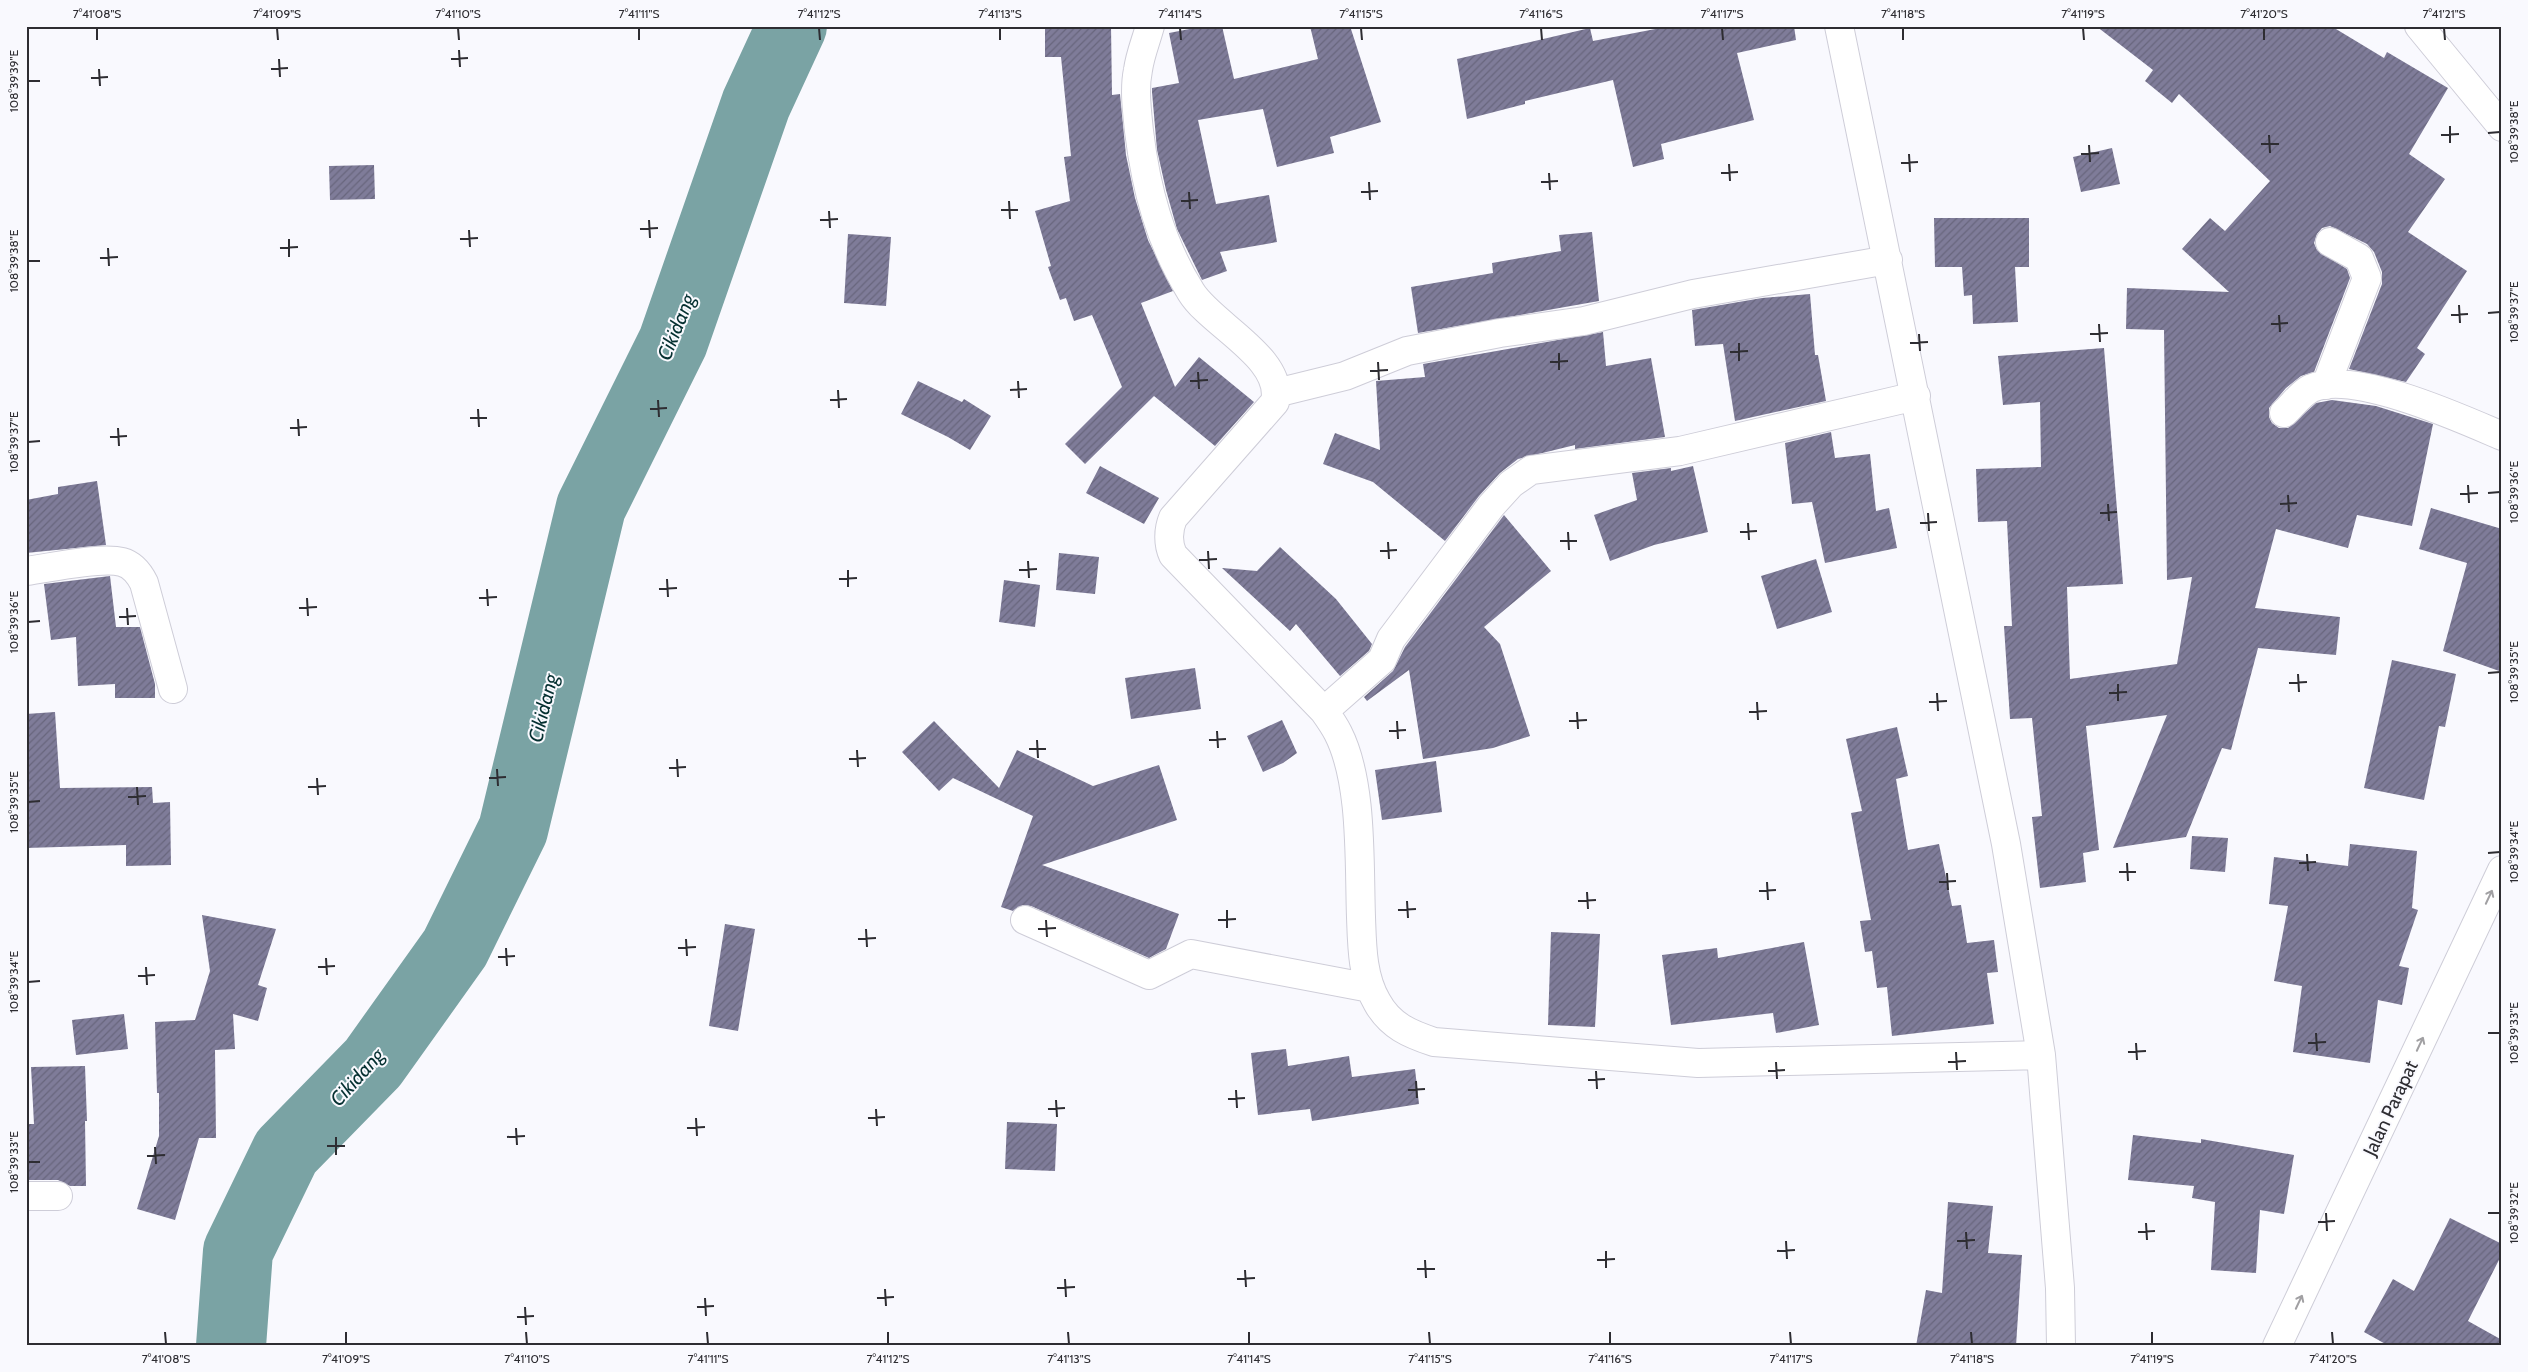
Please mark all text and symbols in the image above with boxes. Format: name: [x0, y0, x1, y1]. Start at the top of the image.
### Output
text: 7°41'08"S: [73, 6, 121, 21]
text: 7°41'09"S: [253, 6, 301, 21]
text: 7°41'10"S: [435, 6, 481, 21]
text: 7°41'11"S: [619, 6, 659, 21]
text: 7°41'12"S: [797, 6, 841, 21]
text: 7°41'13"S: [978, 6, 1022, 21]
text: 7°41'14"S: [1158, 6, 1202, 21]
text: 7°41'15"S: [1339, 6, 1383, 21]
text: 7°41'16"S: [1519, 6, 1563, 21]
text: 7°41'17"S: [1701, 6, 1743, 21]
text: 7°41'18"S: [1881, 6, 1925, 21]
text: 7°41'19"S: [2061, 6, 2105, 21]
text: 7°41'20"S: [2240, 6, 2288, 21]
text: 7°41'21"S: [2422, 6, 2466, 21]
text: 108°39'39"E: [6, 50, 21, 112]
text: 108°39'38"E: [2506, 100, 2521, 163]
text: 108°39'38"E: [6, 229, 21, 292]
text: 108°39'37"E: [2506, 281, 2521, 343]
water label: Cikidang: [652, 289, 700, 364]
text: 108°39'37"E: [6, 411, 21, 473]
text: 108°39'36"E: [2506, 461, 2521, 523]
text: 108°39'36"E: [6, 591, 21, 653]
text: 108°39'35"E: [2506, 641, 2521, 703]
water label: Cikidang: [523, 671, 563, 745]
text: 108°39'35"E: [6, 771, 21, 833]
text: 108°39'34"E: [2506, 821, 2521, 883]
one-way arrow: [2485, 890, 2494, 905]
text: 108°39'34"E: [6, 951, 21, 1013]
text: 108°39'33"E: [2506, 1002, 2521, 1064]
one-way arrow: [2416, 1037, 2425, 1052]
water label: Cikidang: [325, 1043, 390, 1111]
street label: Jalan Parapat: [2358, 1056, 2423, 1161]
text: 108°39'33"E: [6, 1131, 21, 1193]
text: 108°39'32"E: [2506, 1182, 2521, 1244]
one-way arrow: [2295, 1295, 2304, 1310]
text: 7°41'08"S: [142, 1351, 190, 1366]
text: 7°41'09"S: [322, 1351, 370, 1366]
text: 7°41'10"S: [504, 1351, 550, 1366]
text: 7°41'11"S: [688, 1351, 728, 1366]
text: 7°41'12"S: [866, 1351, 910, 1366]
text: 7°41'13"S: [1047, 1351, 1091, 1366]
text: 7°41'14"S: [1227, 1351, 1271, 1366]
text: 7°41'15"S: [1408, 1351, 1452, 1366]
text: 7°41'16"S: [1588, 1351, 1632, 1366]
text: 7°41'17"S: [1770, 1351, 1812, 1366]
text: 7°41'18"S: [1950, 1351, 1994, 1366]
text: 7°41'19"S: [2130, 1351, 2174, 1366]
text: 7°41'20"S: [2309, 1351, 2357, 1366]

